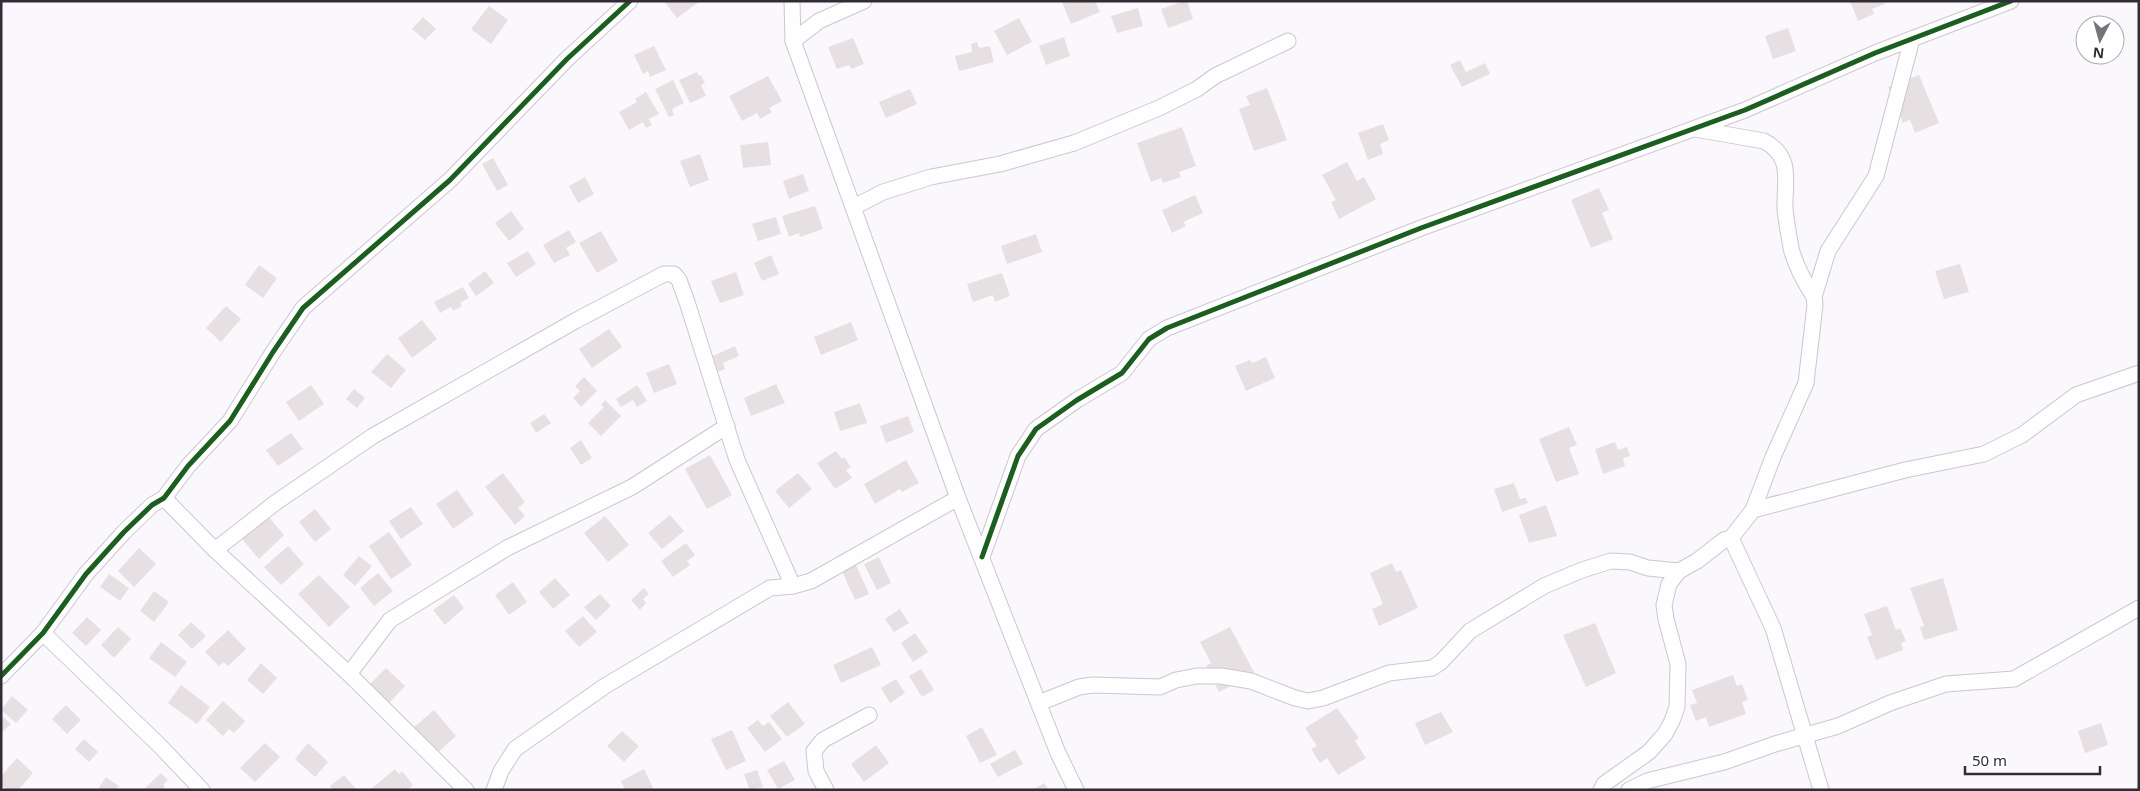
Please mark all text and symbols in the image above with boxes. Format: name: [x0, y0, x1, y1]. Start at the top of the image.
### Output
north arrow: [2075, 15, 2125, 65]
text: N: [2092, 43, 2105, 63]
scale bar: [1965, 744, 2100, 776]
text: 50 m: [1972, 750, 2007, 770]

